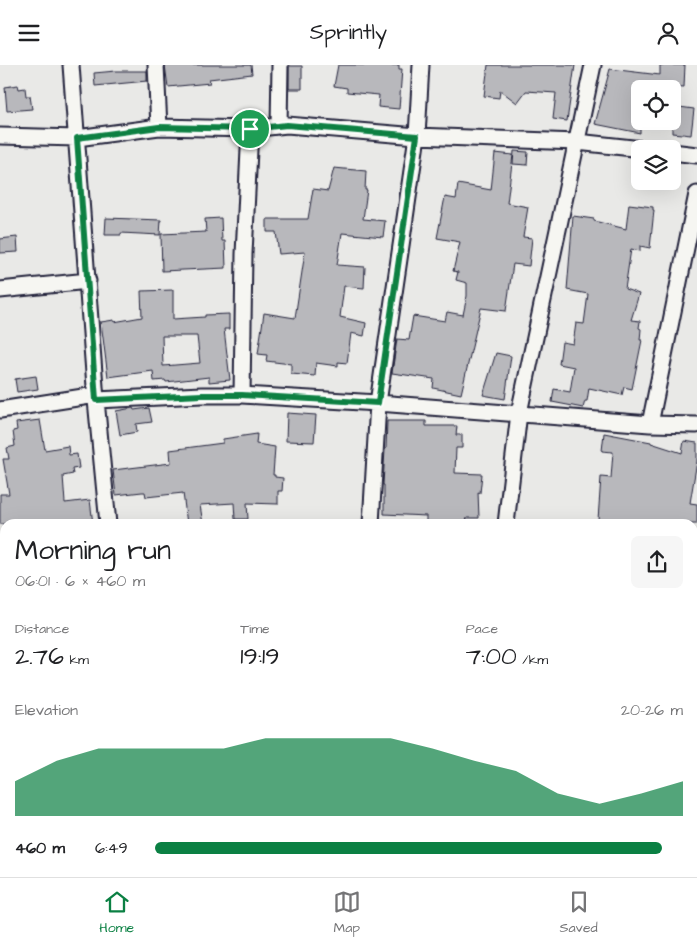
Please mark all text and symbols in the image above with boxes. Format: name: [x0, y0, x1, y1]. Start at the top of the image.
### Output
text: Sprintly: [310, 17, 387, 48]
icon: menu: [15, 19, 43, 47]
icon: person: [654, 19, 682, 47]
map controls: [631, 80, 681, 190]
button: locate: [631, 80, 681, 130]
pin: [229, 108, 271, 150]
icon: arrive: [236, 115, 264, 143]
button: layers: [631, 140, 681, 190]
text: Morning run: [15, 531, 171, 570]
button: share: [631, 536, 683, 588]
text: 06:01 · 6 × 460 m: [15, 570, 145, 592]
text: Distance: [15, 619, 69, 639]
text: Time: [240, 619, 270, 639]
text: Pace: [466, 619, 498, 639]
text: 2.76: [15, 639, 64, 674]
text: 19:19: [240, 639, 279, 674]
text: 7:00: [466, 639, 517, 674]
text: km: [64, 650, 89, 670]
text: /km: [517, 650, 548, 670]
text: Elevation: [15, 699, 78, 721]
text: 20–26 m: [621, 699, 683, 721]
text: 460 m: [15, 837, 65, 859]
text: 6:49: [95, 837, 128, 859]
tab: Home: [99, 888, 134, 938]
tab: Map: [333, 888, 361, 938]
tab: Saved: [560, 888, 598, 938]

